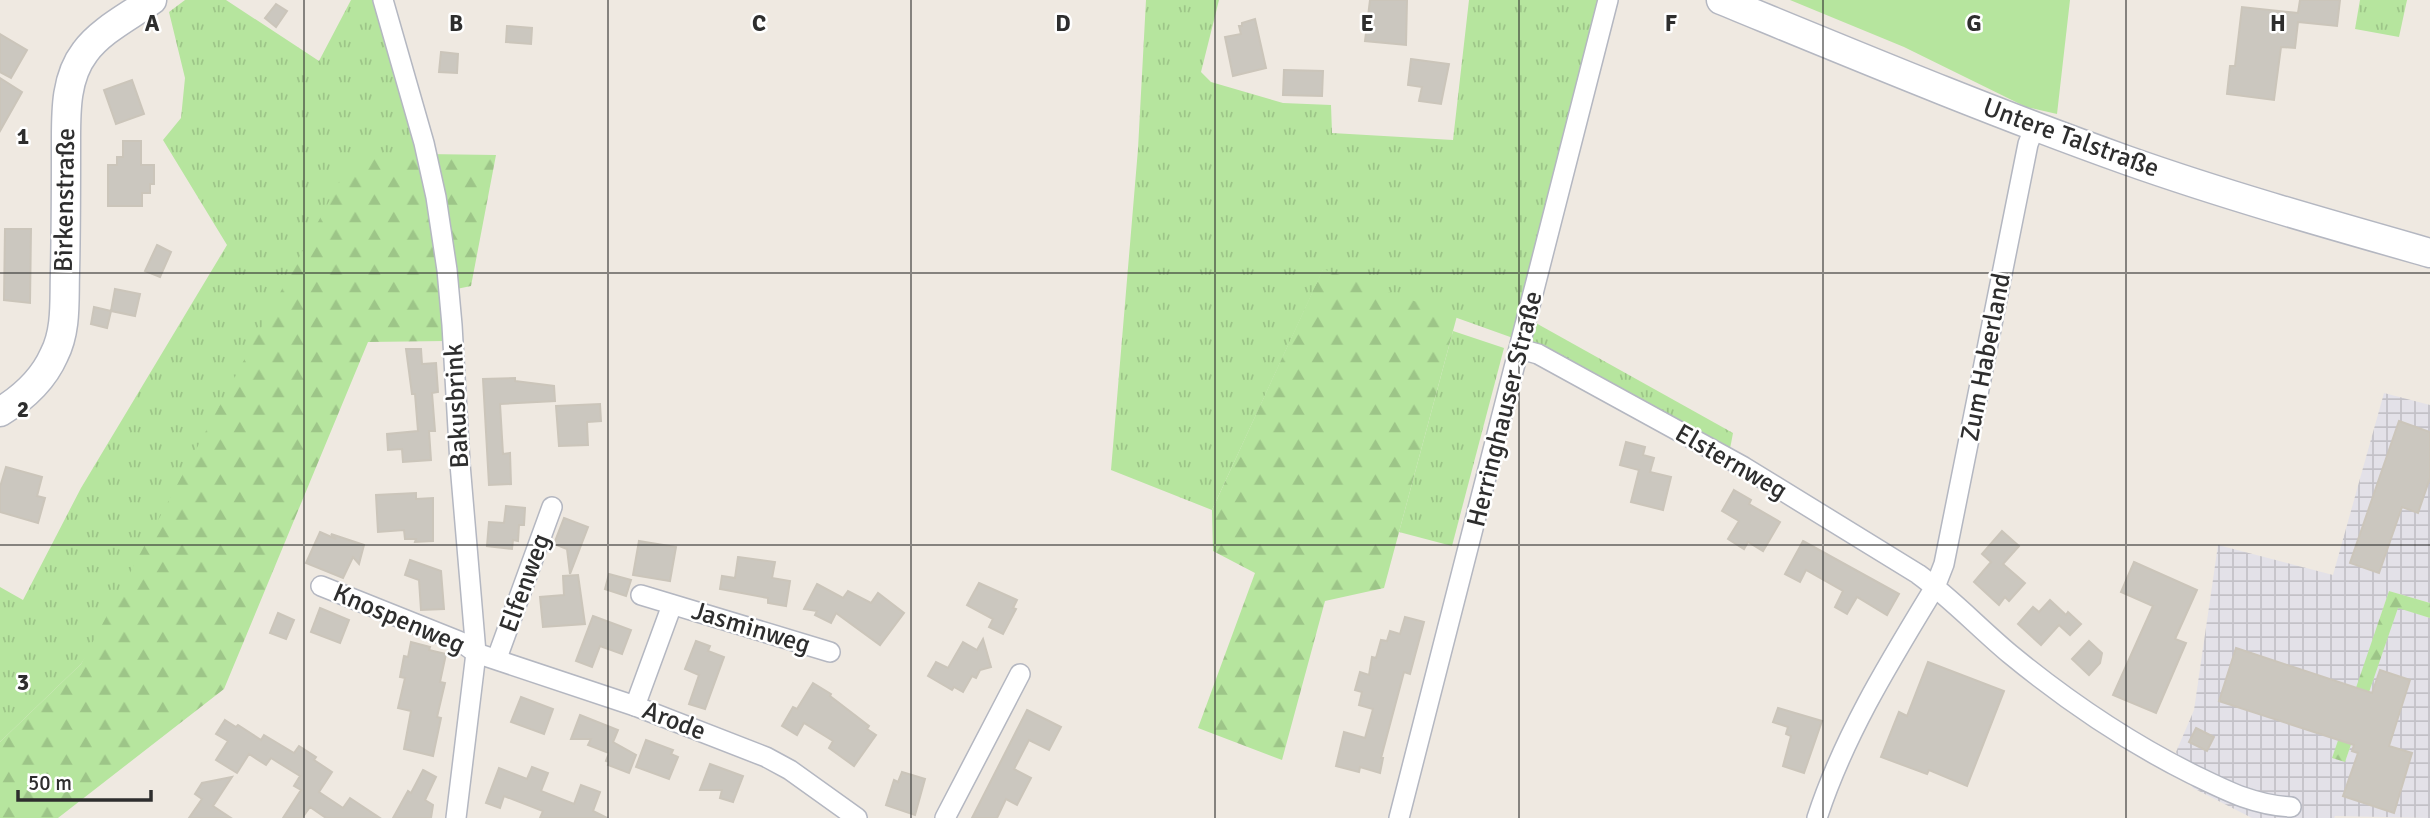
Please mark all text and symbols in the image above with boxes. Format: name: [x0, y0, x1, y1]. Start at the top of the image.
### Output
text: A: [145, 9, 160, 38]
text: B: [449, 9, 463, 38]
text: C: [752, 9, 766, 38]
text: D: [1055, 9, 1071, 38]
text: E: [1360, 9, 1374, 38]
text: F: [1665, 9, 1677, 38]
text: G: [1966, 9, 1982, 38]
text: H: [2270, 9, 2286, 38]
street label: Untere Talstraße: [1978, 91, 2164, 185]
text: 1: [17, 122, 29, 151]
street label: Birkenstraße: [48, 128, 82, 272]
street label: Zum Haberland: [1954, 270, 2018, 444]
street label: Herringhauser Straße: [1460, 288, 1550, 530]
street label: Bakusbrink: [438, 343, 476, 469]
text: 2: [17, 395, 29, 424]
street label: Elsternweg: [1669, 417, 1793, 507]
street label: Elfenweg: [492, 529, 558, 637]
street label: Knospenweg: [328, 577, 470, 661]
street label: Jasminweg: [688, 595, 814, 661]
text: 3: [17, 668, 29, 697]
street label: Arode: [638, 694, 710, 748]
scale bar: [18, 758, 150, 802]
text: 50 m: [28, 770, 72, 796]

